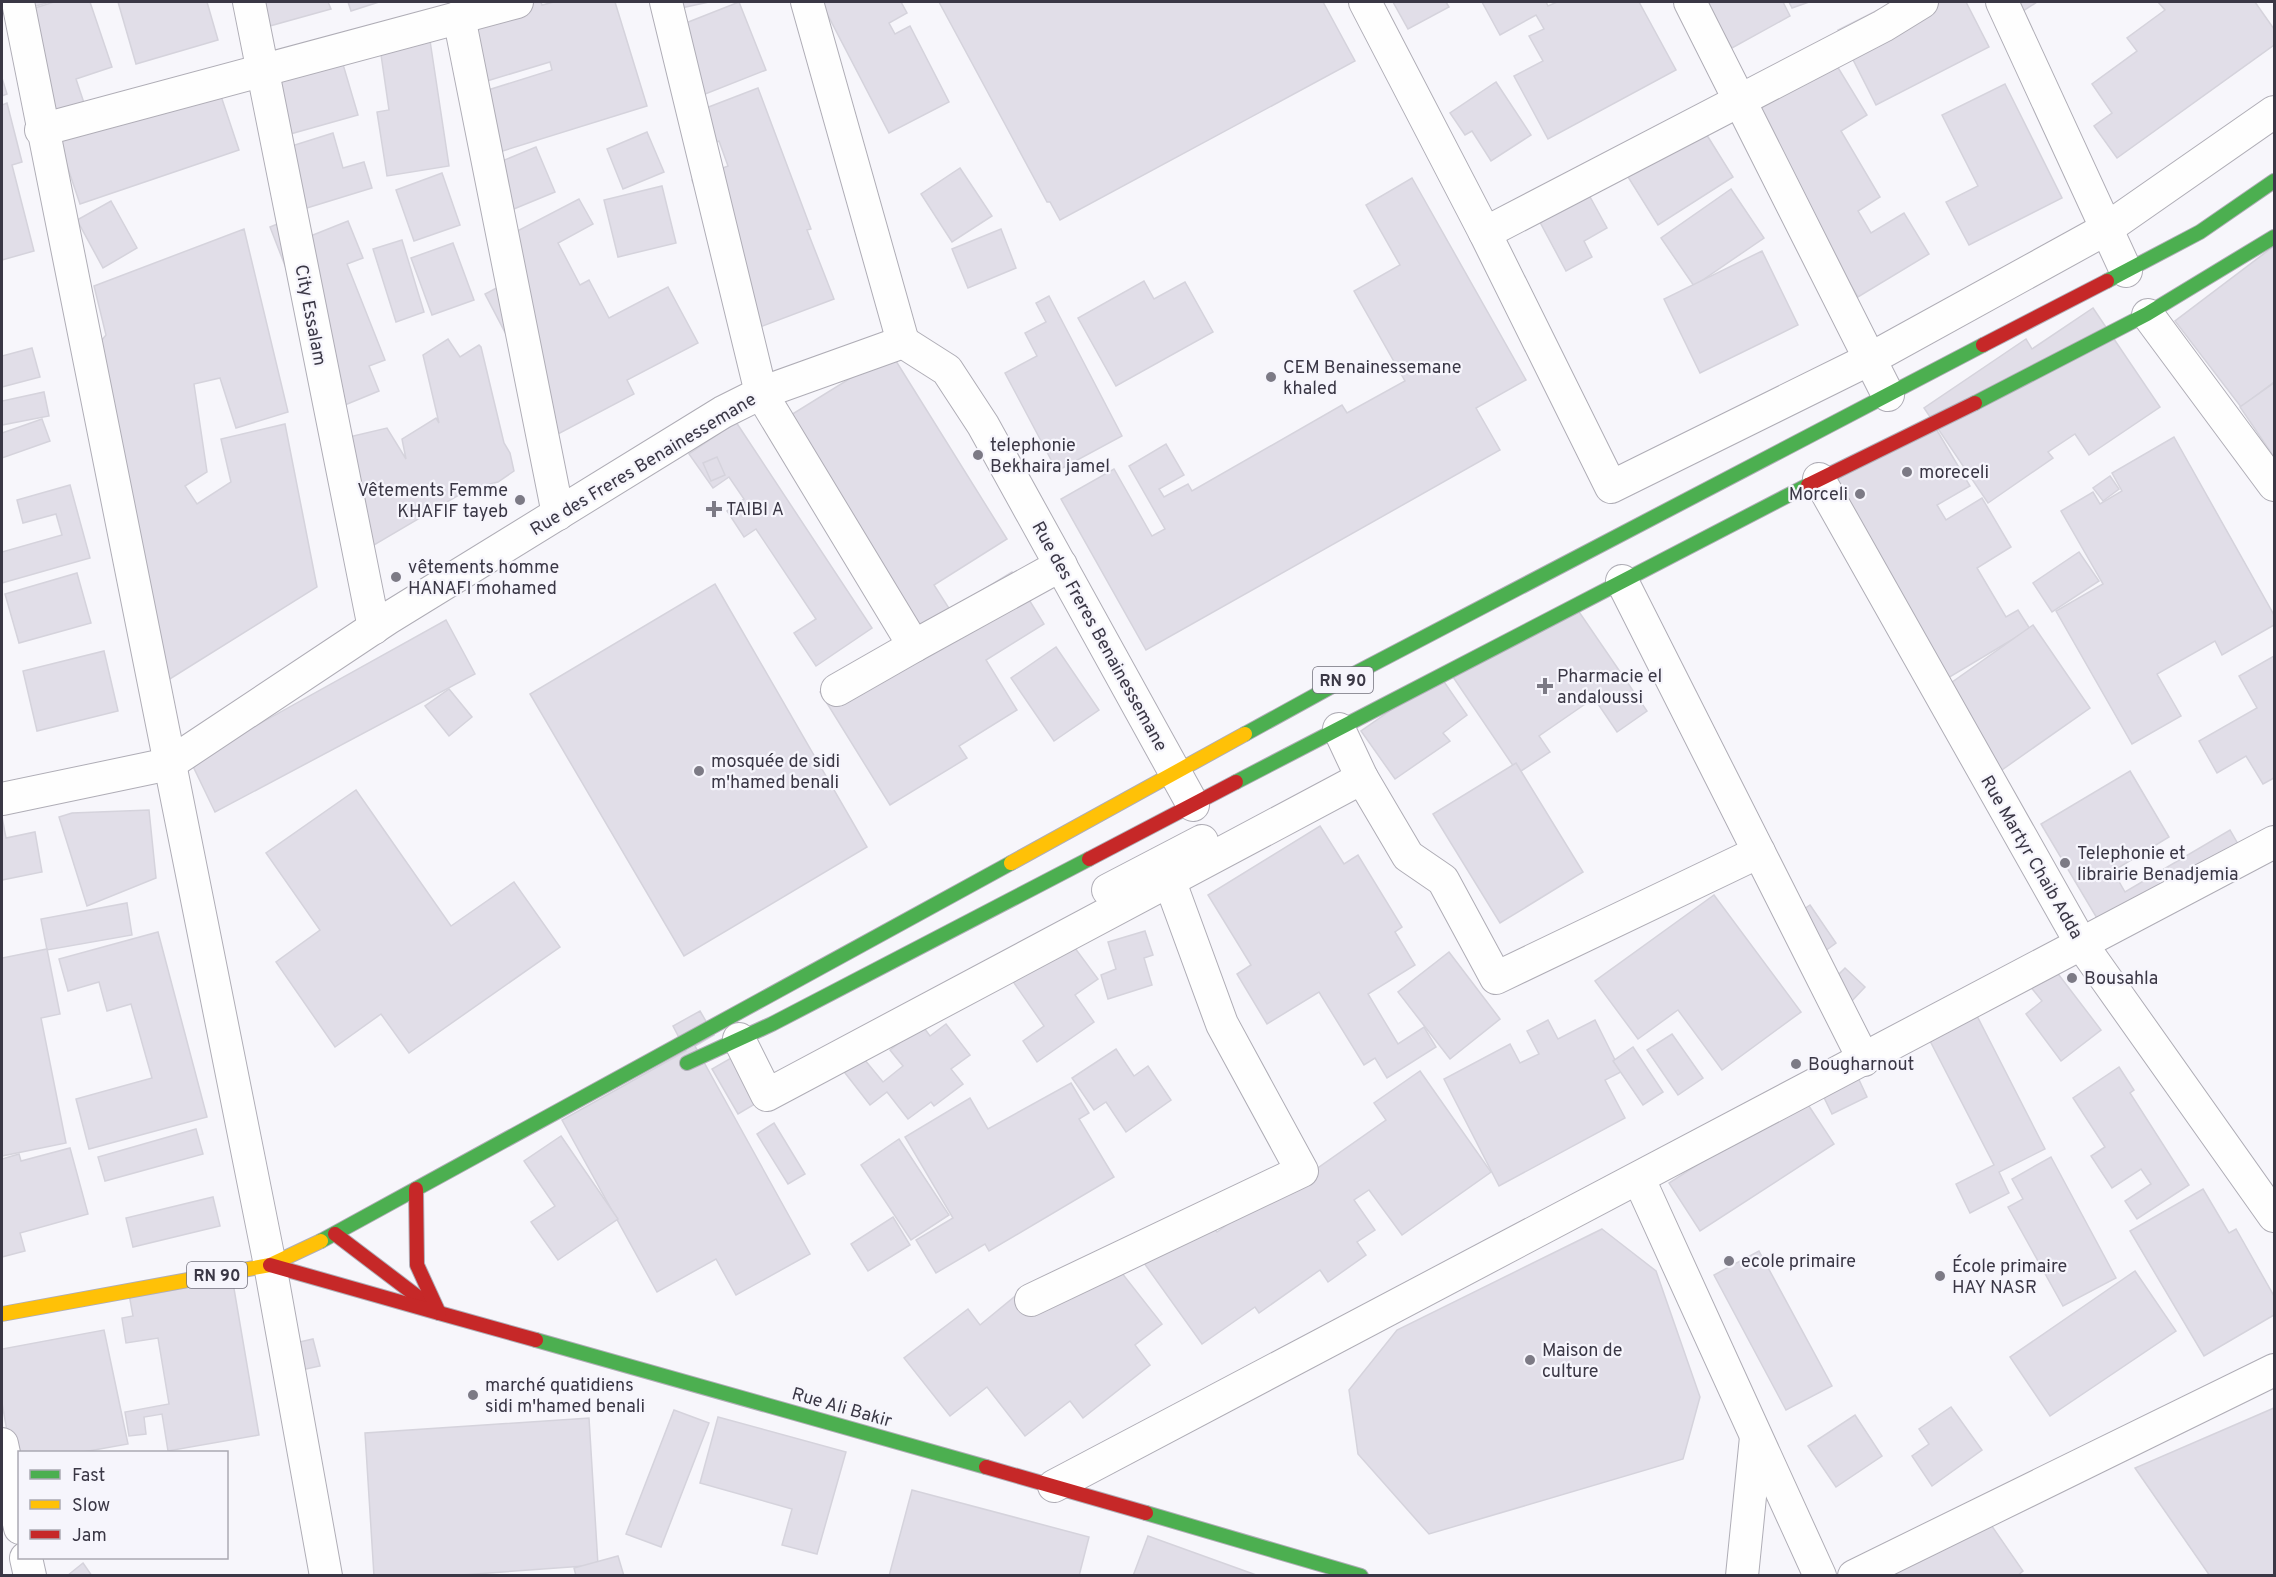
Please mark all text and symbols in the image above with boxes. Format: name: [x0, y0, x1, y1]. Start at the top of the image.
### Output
street label: City Essalam: [288, 263, 331, 368]
place label: CEM Benainessemane khaled: [1283, 357, 1462, 401]
marker: CEM Benainessemane khaled: [1264, 370, 1278, 384]
street label: Rue des Freres Benainessemane: [527, 389, 761, 542]
place label: telephonie Bekhaira jamel: [990, 435, 1110, 479]
marker: telephonie Bekhaira jamel: [971, 448, 985, 462]
place label: moreceli: [1919, 462, 1989, 485]
marker: moreceli: [1900, 465, 1914, 479]
place label: Vêtements Femme KHAFIF tayeb: [357, 480, 508, 524]
place label: Morceli: [1789, 484, 1848, 507]
marker: Morceli: [1853, 487, 1867, 501]
marker: Vêtements Femme KHAFIF tayeb: [513, 493, 527, 507]
place label: TAIBI A: [726, 499, 784, 522]
marker: TAIBI A: [707, 502, 721, 516]
street label: Rue des Freres Benainessemane: [1026, 518, 1172, 756]
place label: vêtements homme HANAFI mohamed: [408, 557, 559, 601]
marker: vêtements homme HANAFI mohamed: [389, 570, 403, 584]
place label: Pharmacie el andaloussi: [1557, 666, 1662, 710]
road number: RN 90: [1313, 667, 1373, 693]
marker: Pharmacie el andaloussi: [1538, 679, 1552, 693]
place label: mosquée de sidi m'hamed benali: [711, 751, 840, 795]
marker: mosquée de sidi m'hamed benali: [692, 764, 706, 778]
street label: Rue Martyr Chaib Adda: [1974, 772, 2087, 944]
place label: Telephonie et librairie Benadjemia: [2077, 843, 2239, 887]
marker: Telephonie et librairie Benadjemia: [2058, 856, 2072, 870]
place label: Bousahla: [2084, 968, 2158, 991]
marker: Bousahla: [2065, 971, 2079, 985]
place label: Bougharnout: [1808, 1054, 1914, 1077]
marker: Bougharnout: [1789, 1057, 1803, 1071]
place label: ecole primaire: [1741, 1251, 1856, 1274]
marker: ecole primaire: [1722, 1254, 1736, 1268]
place label: École primaire HAY NASR: [1952, 1254, 2067, 1300]
road number: RN 90: [187, 1262, 247, 1288]
marker: École primaire HAY NASR: [1933, 1269, 1947, 1283]
place label: Maison de culture: [1542, 1340, 1622, 1384]
marker: Maison de culture: [1523, 1353, 1537, 1367]
place label: marché quatidiens sidi m'hamed benali: [485, 1375, 645, 1419]
street label: Rue Ali Bakir: [789, 1383, 894, 1434]
marker: marché quatidiens sidi m'hamed benali: [466, 1388, 480, 1402]
legend: [18, 1451, 228, 1559]
text: Fast: [72, 1465, 105, 1488]
text: Slow: [72, 1495, 110, 1518]
text: Jam: [72, 1525, 107, 1548]

